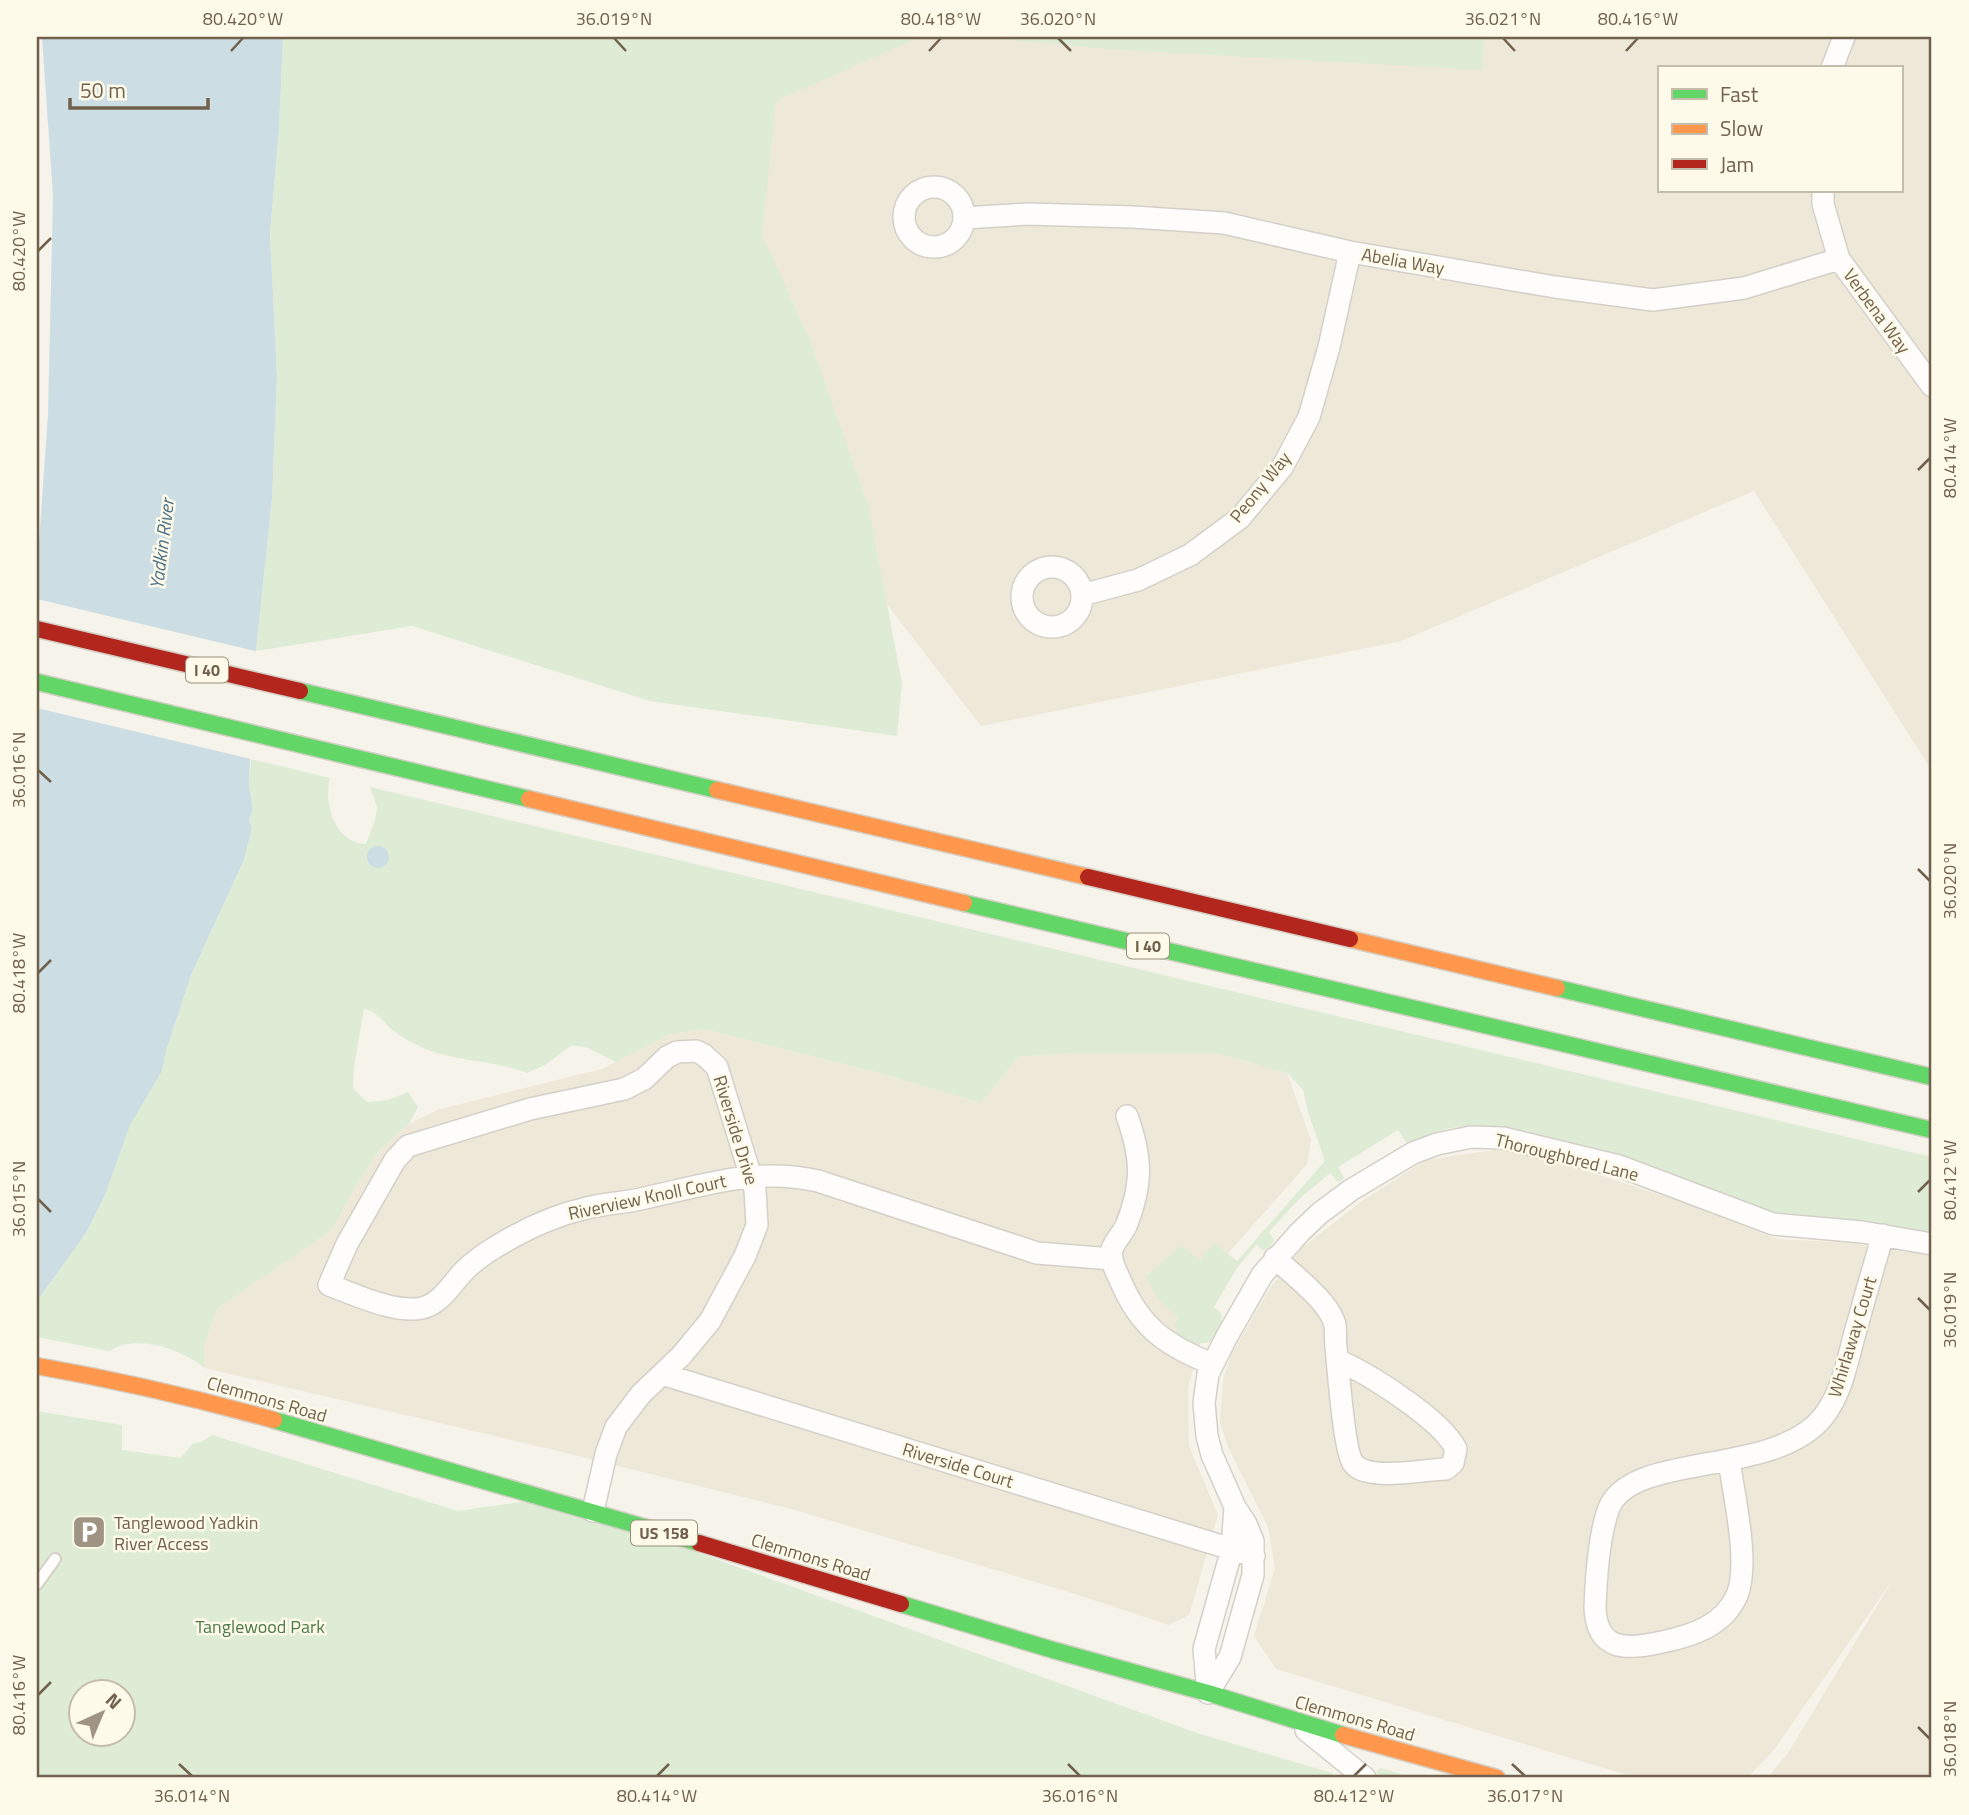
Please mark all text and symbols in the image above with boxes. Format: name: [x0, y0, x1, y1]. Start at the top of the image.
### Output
text: 80.420°W: [203, 5, 283, 32]
text: 36.019°N: [576, 5, 652, 32]
text: 80.418°W: [901, 5, 981, 32]
text: 36.020°N: [1020, 5, 1096, 32]
text: 36.021°N: [1465, 5, 1541, 32]
text: 80.416°W: [1598, 5, 1678, 32]
scale bar: [70, 66, 208, 110]
legend: [1658, 66, 1902, 192]
text: 50 m: [80, 74, 126, 106]
text: Fast: [1720, 78, 1759, 110]
text: Slow: [1720, 112, 1763, 144]
text: Jam: [1720, 148, 1754, 180]
text: 80.420°W: [5, 211, 32, 291]
street label: Abelia Way: [1359, 240, 1447, 282]
street label: Verbena Way: [1837, 263, 1917, 360]
text: 80.414°W: [1936, 418, 1963, 498]
street label: Peony Way: [1223, 445, 1297, 528]
water label: Yadkin River: [141, 495, 181, 591]
road number: I 40: [186, 657, 228, 682]
text: 36.016°N: [5, 732, 32, 808]
text: 36.020°N: [1936, 843, 1963, 919]
text: 80.418°W: [5, 933, 32, 1013]
road number: I 40: [1127, 934, 1169, 958]
street label: Riverside Drive: [707, 1072, 765, 1188]
street label: Thoroughbred Lane: [1492, 1126, 1642, 1188]
text: 80.412°W: [1936, 1140, 1963, 1220]
text: 36.015°N: [5, 1161, 32, 1237]
street label: Riverview Knoll Court: [565, 1167, 729, 1227]
street label: Whirlaway Court: [1821, 1272, 1883, 1401]
text: 36.019°N: [1936, 1272, 1963, 1348]
street label: Clemmons Road: [204, 1369, 330, 1429]
street label: Riverside Court: [899, 1435, 1018, 1495]
place label: Tanglewood Yadkin River Access: [114, 1509, 258, 1557]
parking icon: Tanglewood Yadkin River Access: [70, 1513, 108, 1551]
road number: US 158: [631, 1520, 697, 1546]
street label: Clemmons Road: [748, 1526, 874, 1588]
park label: Tanglewood Park: [195, 1613, 325, 1640]
text: 80.416°W: [5, 1655, 32, 1735]
north arrow: [66, 1678, 136, 1748]
text: N: [99, 1685, 129, 1715]
street label: Clemmons Road: [1292, 1688, 1418, 1748]
text: 36.018°N: [1936, 1701, 1963, 1777]
text: 36.014°N: [154, 1782, 230, 1809]
text: 80.414°W: [617, 1782, 697, 1809]
text: 36.016°N: [1042, 1782, 1118, 1809]
text: 80.412°W: [1314, 1782, 1394, 1809]
text: 36.017°N: [1487, 1782, 1563, 1809]

